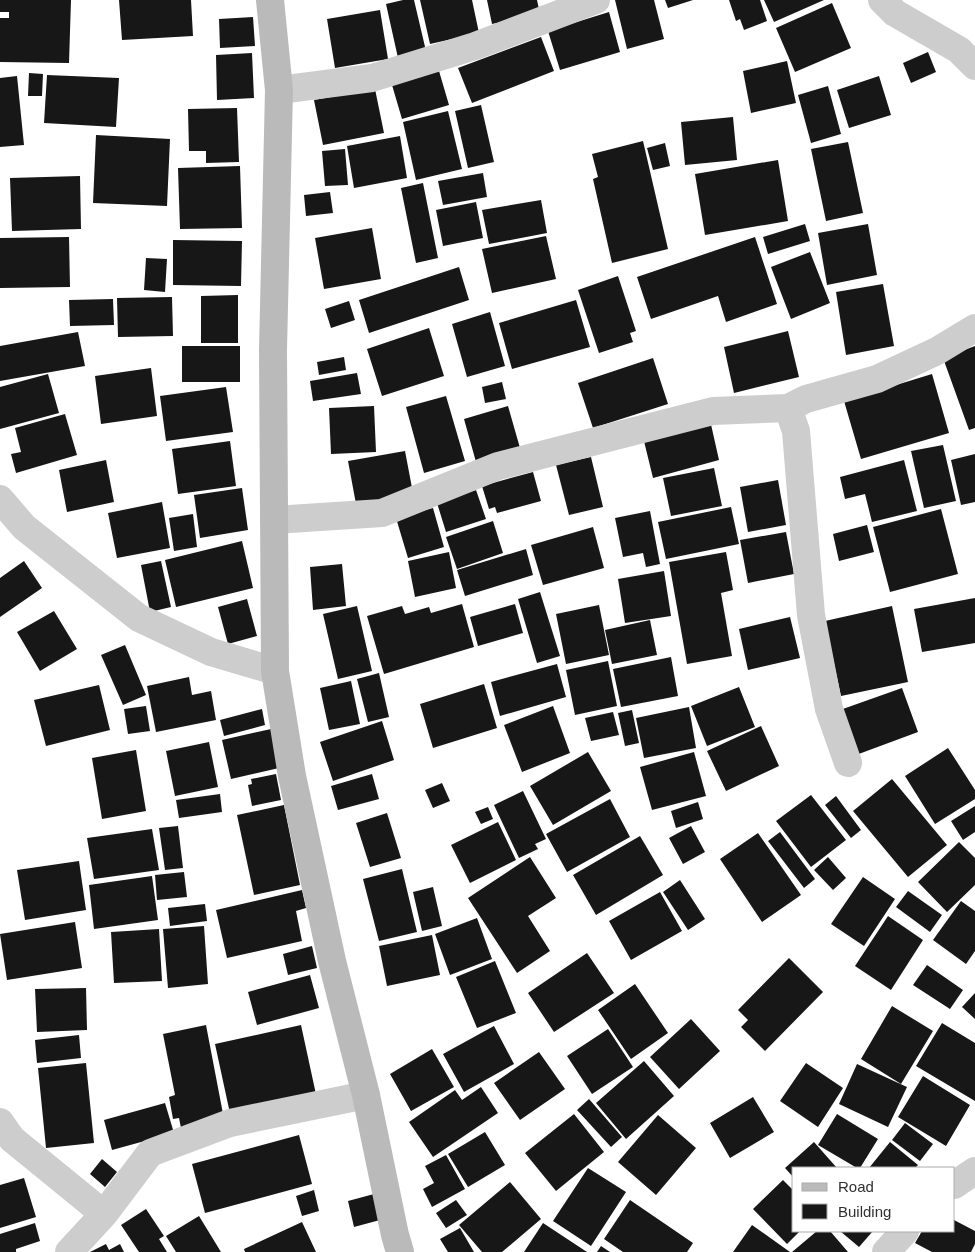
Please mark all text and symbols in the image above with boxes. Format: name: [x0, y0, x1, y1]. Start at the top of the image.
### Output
legend: [792, 1167, 955, 1232]
text: Road: [838, 1178, 874, 1195]
text: Building: [838, 1203, 891, 1220]

